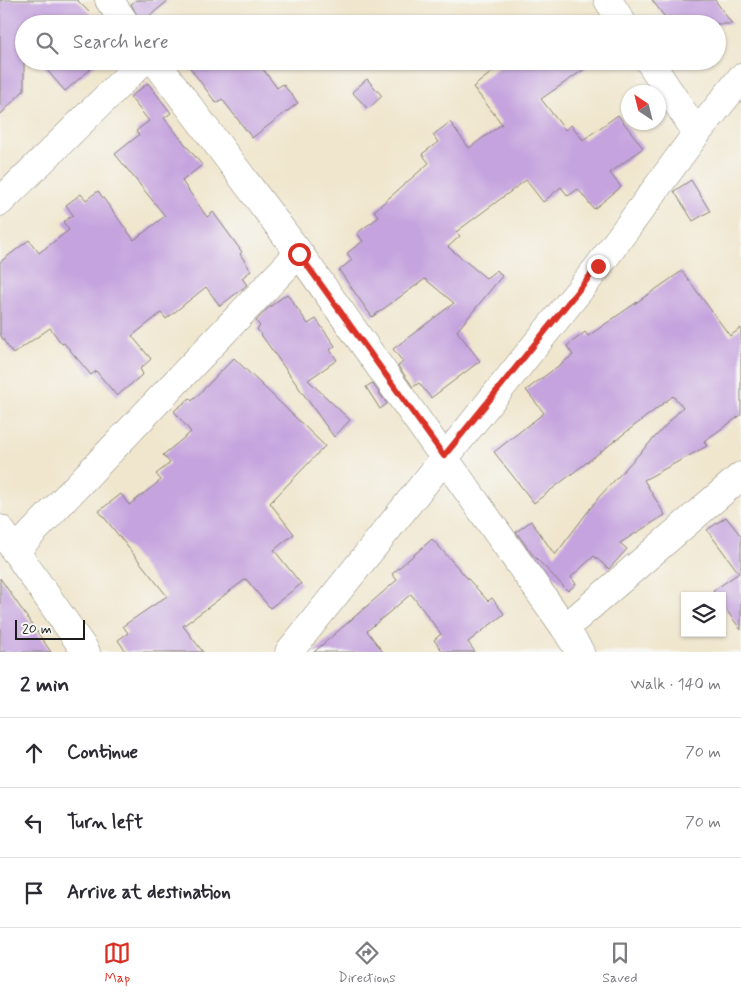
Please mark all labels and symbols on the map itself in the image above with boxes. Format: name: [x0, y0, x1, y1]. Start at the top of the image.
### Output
north arrow: [621, 85, 666, 130]
route start: [288, 243, 311, 266]
route end: [587, 255, 610, 278]
scale bar: [15, 617, 85, 640]

